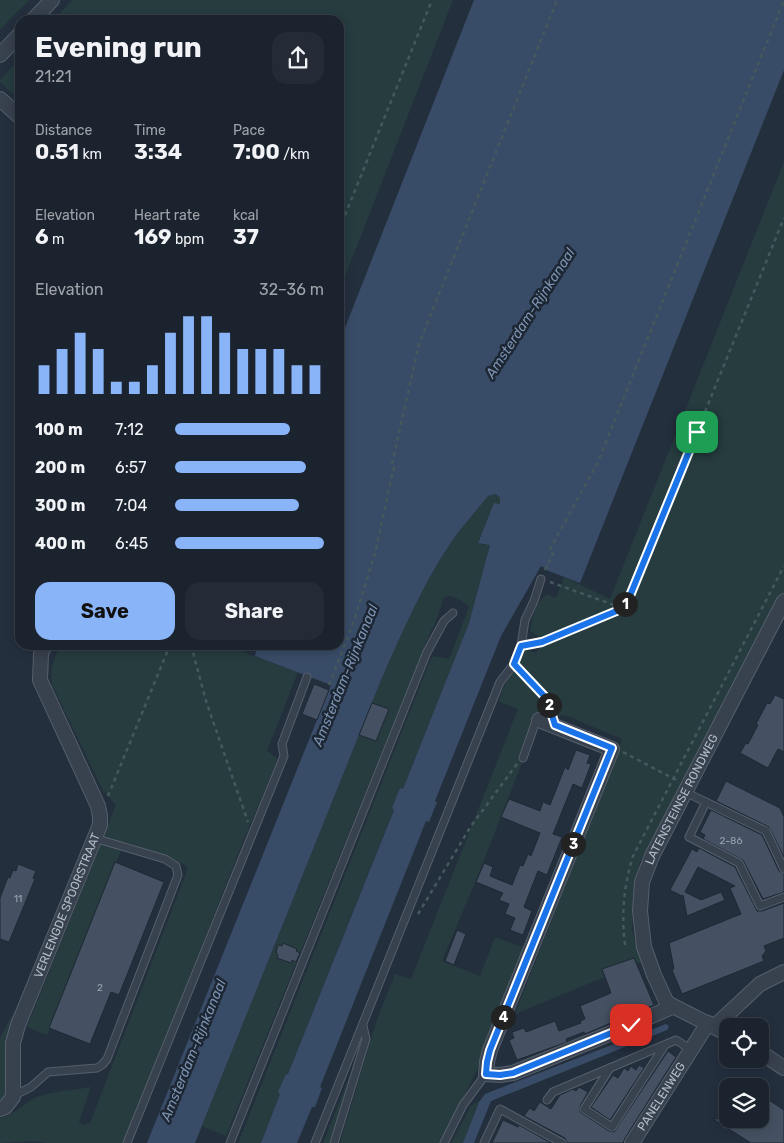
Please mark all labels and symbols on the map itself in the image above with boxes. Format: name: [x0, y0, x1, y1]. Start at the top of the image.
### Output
water label: Amsterdam-Rijnkanaal: [482, 245, 579, 382]
pin: [676, 411, 718, 453]
pin: 1: [612, 592, 638, 616]
water label: Amsterdam-Rijnkanaal: [309, 601, 382, 750]
pin: 2: [536, 692, 562, 718]
street label: LATENSTEINSE RONDWEG: [642, 732, 721, 867]
street label: VERLENGDE SPOORSTRAAT: [31, 831, 103, 980]
pin: 3: [560, 832, 586, 856]
house number: 2-86: [720, 835, 742, 847]
house number: 11: [14, 893, 22, 905]
water label: Amsterdam-Rijnkanaal: [157, 976, 230, 1125]
house number: 2: [97, 982, 103, 994]
pin: 4: [490, 1004, 516, 1030]
pin: [610, 1004, 652, 1046]
street label: PANELENWEG: [635, 1060, 688, 1133]

